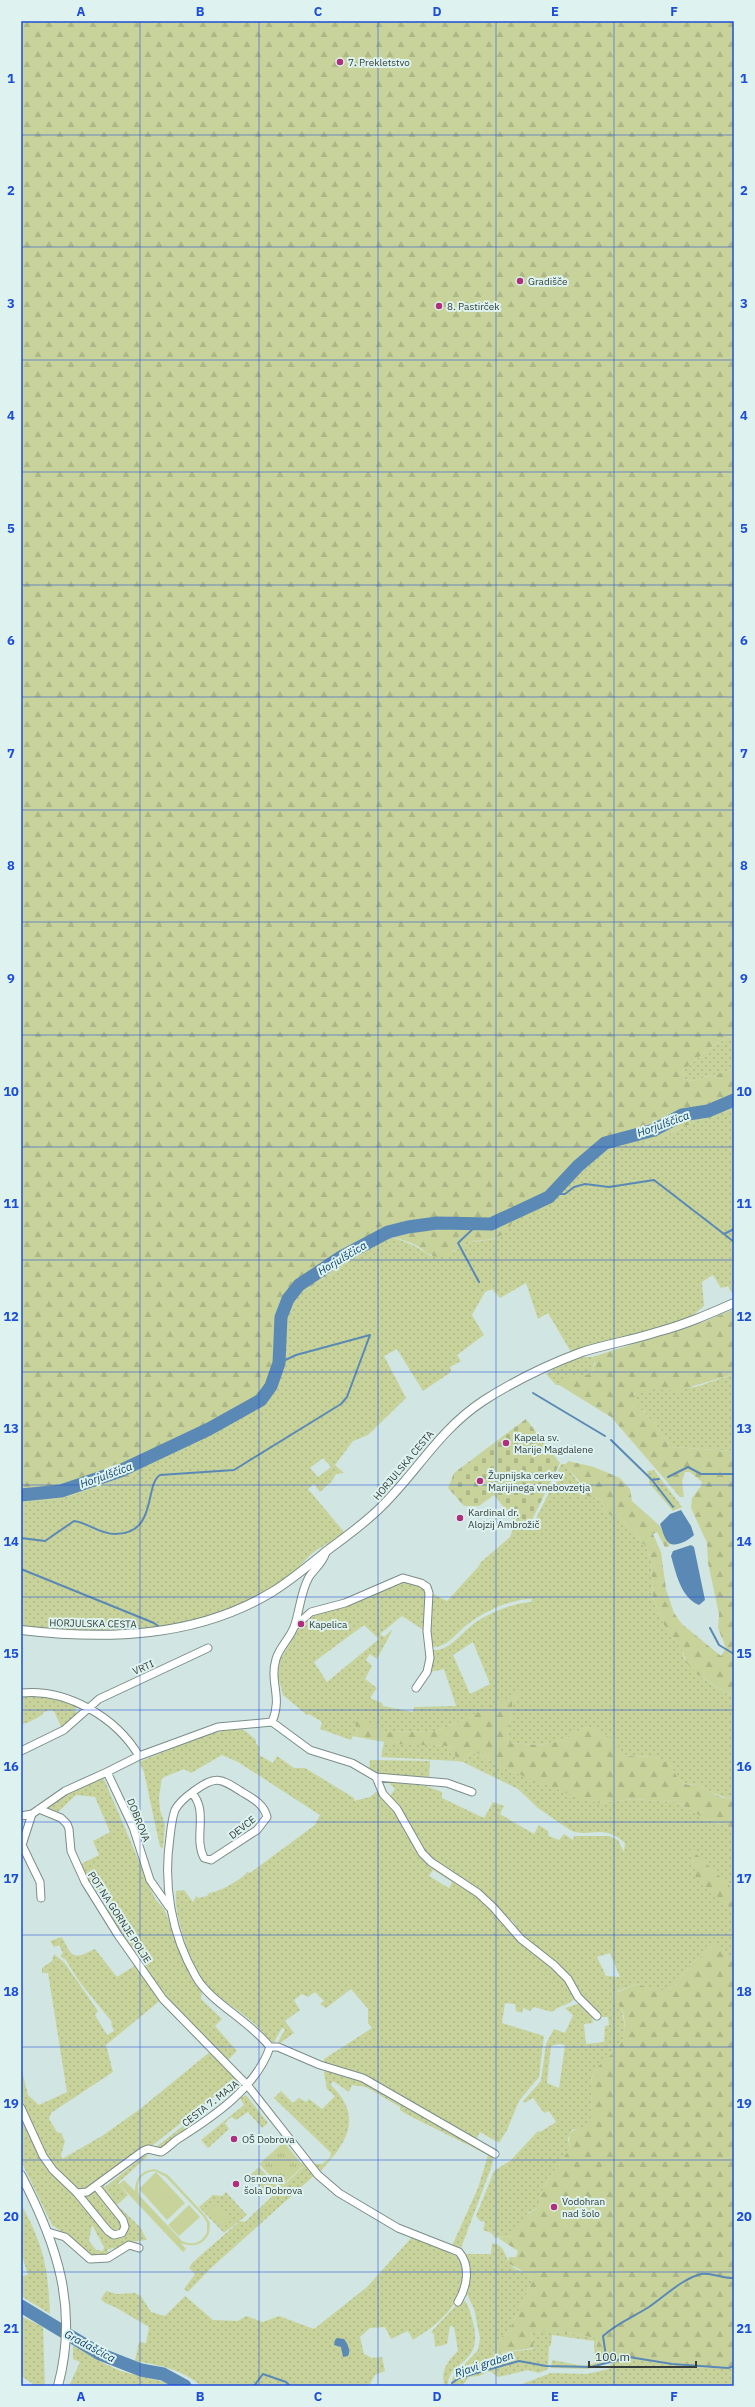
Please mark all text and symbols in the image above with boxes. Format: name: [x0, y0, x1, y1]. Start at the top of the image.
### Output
text: A: [77, 3, 86, 20]
text: B: [196, 3, 205, 20]
text: C: [314, 3, 323, 20]
text: D: [432, 3, 442, 20]
text: E: [551, 3, 559, 20]
text: F: [670, 3, 678, 20]
place label: 7. Prekletstvo: [348, 56, 410, 69]
marker: 7. Prekletstvo: [335, 57, 345, 67]
text: 1: [7, 70, 15, 87]
text: 1: [740, 70, 748, 87]
text: 2: [7, 182, 15, 199]
text: 2: [740, 182, 748, 199]
place label: Gradišče: [528, 275, 568, 288]
marker: Gradišče: [515, 276, 525, 286]
text: 3: [7, 295, 15, 312]
text: 3: [740, 295, 748, 312]
place label: 8. Pastirček: [447, 300, 500, 313]
marker: 8. Pastirček: [434, 301, 444, 311]
text: 4: [7, 407, 15, 424]
text: 4: [740, 407, 748, 424]
text: 5: [7, 520, 15, 537]
text: 5: [740, 520, 748, 537]
text: 6: [7, 632, 15, 649]
text: 6: [740, 632, 748, 649]
text: 7: [7, 745, 15, 762]
text: 7: [740, 745, 748, 762]
text: 8: [7, 857, 15, 874]
text: 8: [740, 857, 748, 874]
text: 9: [7, 970, 15, 987]
text: 9: [740, 970, 748, 987]
text: 10: [3, 1083, 19, 1100]
text: 10: [736, 1083, 752, 1100]
water label: Horjulščica: [635, 1108, 691, 1140]
text: 11: [3, 1195, 19, 1212]
text: 11: [736, 1195, 752, 1212]
water label: Horjulščica: [315, 1238, 369, 1278]
text: 12: [3, 1308, 19, 1325]
text: 12: [736, 1308, 752, 1325]
text: 13: [3, 1420, 19, 1437]
text: 13: [736, 1420, 752, 1437]
street label: HORJULSKA CESTA: [370, 1427, 437, 1503]
place label: Kapela sv. Marije Magdalene: [514, 1431, 594, 1456]
marker: Kapela sv. Marije Magdalene: [501, 1438, 511, 1448]
water label: Horjulščica: [78, 1459, 134, 1491]
place label: Župnijska cerkev Marijinega vnebovzetja: [488, 1469, 591, 1494]
marker: Župnijska cerkev Marijinega vnebovzetja: [475, 1476, 485, 1486]
place label: Kardinal dr. Alojzij Ambrožič: [468, 1506, 540, 1531]
marker: Kardinal dr. Alojzij Ambrožič: [455, 1513, 465, 1523]
text: 14: [3, 1533, 19, 1550]
text: 14: [736, 1533, 752, 1550]
street label: HORJULSKA CESTA: [49, 1616, 137, 1631]
place label: Kapelica: [309, 1618, 348, 1631]
marker: Kapelica: [296, 1619, 306, 1629]
text: 15: [3, 1645, 19, 1662]
text: 15: [736, 1645, 752, 1662]
street label: VRTI: [131, 1657, 156, 1678]
text: 16: [3, 1758, 19, 1775]
text: 16: [736, 1758, 752, 1775]
street label: DOBROVA: [124, 1797, 153, 1844]
street label: DEVCE: [226, 1813, 258, 1842]
street label: POT NA GORNJE POLJE: [85, 1869, 154, 1966]
text: 17: [3, 1870, 19, 1887]
text: 17: [736, 1870, 752, 1887]
text: 18: [3, 1983, 19, 2000]
text: 18: [736, 1983, 752, 2000]
street label: CESTA 7. MAJA: [179, 2077, 242, 2130]
text: 19: [3, 2095, 19, 2112]
text: 19: [736, 2095, 752, 2112]
place label: OŠ Dobrova: [242, 2133, 295, 2146]
marker: OŠ Dobrova: [229, 2134, 239, 2144]
place label: Osnovna šola Dobrova: [244, 2172, 303, 2197]
marker: Osnovna šola Dobrova: [231, 2179, 241, 2189]
place label: Vodohran nad šolo: [562, 2195, 605, 2220]
marker: Vodohran nad šolo: [549, 2202, 559, 2212]
text: 20: [3, 2208, 19, 2225]
text: 20: [736, 2208, 752, 2225]
text: 21: [3, 2320, 19, 2337]
text: 21: [736, 2320, 752, 2337]
water label: Gradaščica: [62, 2327, 118, 2365]
scale bar: [589, 2343, 696, 2369]
water label: Rjavi graben: [453, 2348, 515, 2380]
text: 100 m: [595, 2349, 630, 2364]
text: A: [77, 2388, 86, 2405]
text: B: [196, 2388, 205, 2405]
text: C: [314, 2388, 323, 2405]
text: D: [432, 2388, 442, 2405]
text: E: [551, 2388, 559, 2405]
text: F: [670, 2388, 678, 2405]

